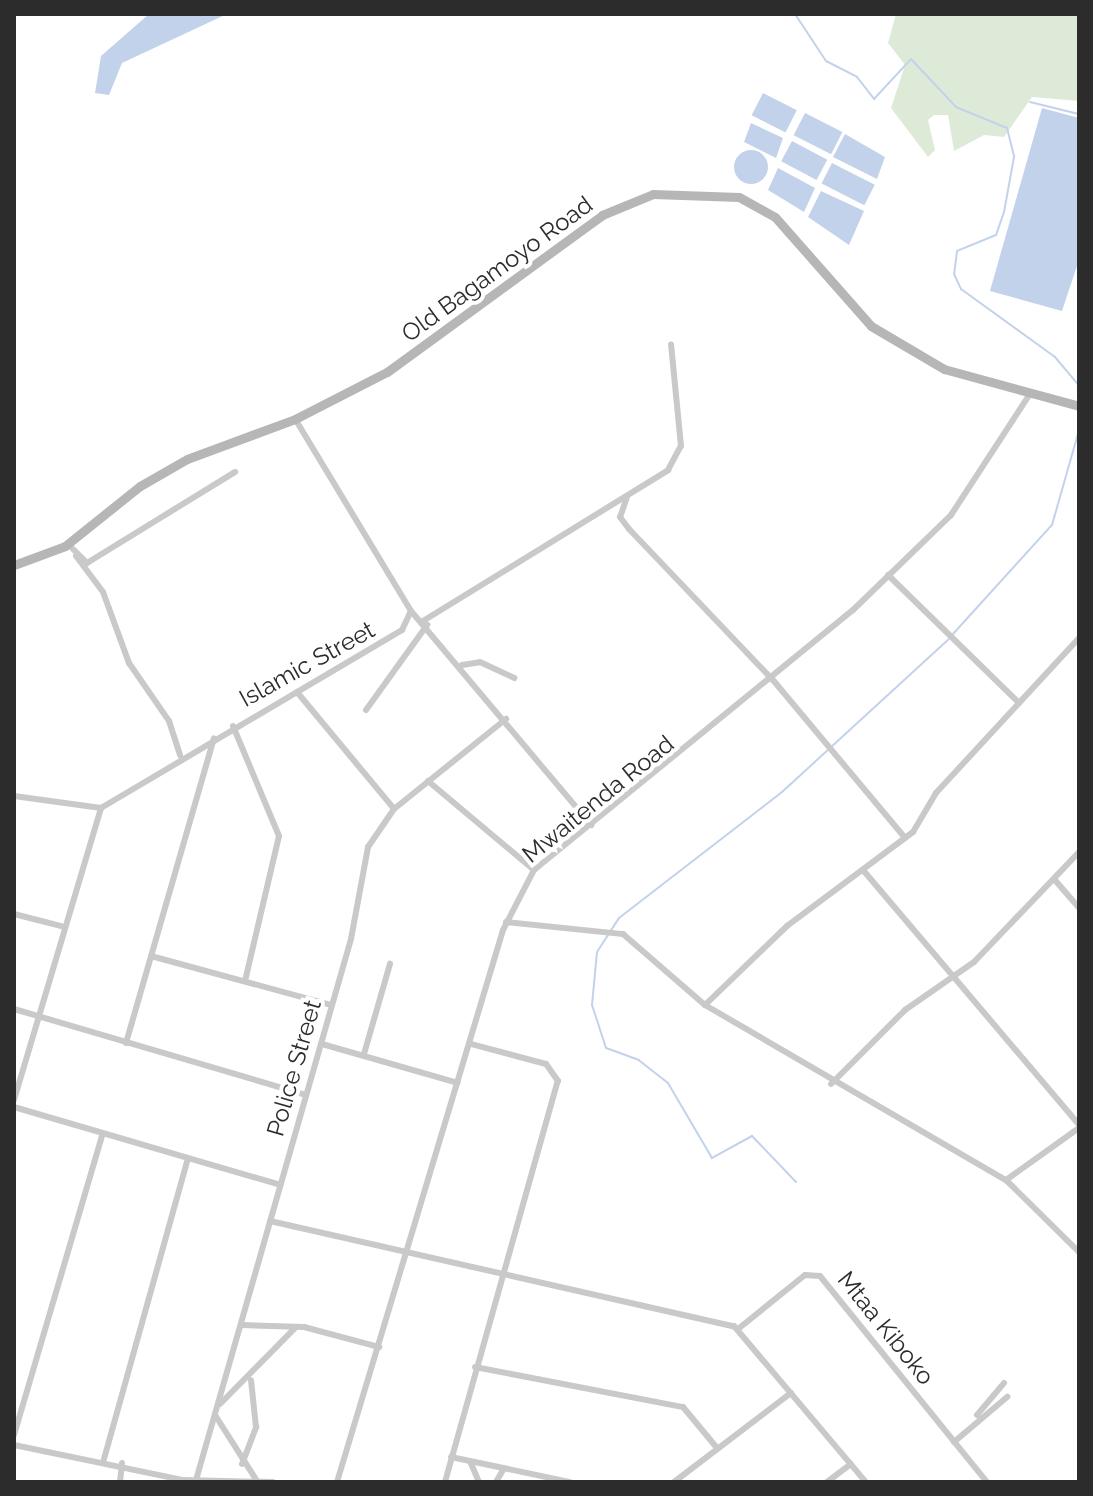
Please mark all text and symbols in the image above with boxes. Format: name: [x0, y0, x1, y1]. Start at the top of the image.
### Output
street label: Old Bagamoyo Road: [396, 190, 598, 348]
street label: Islamic Street: [234, 615, 380, 713]
street label: Mwaitenda Road: [517, 729, 679, 869]
street label: Police Street: [261, 996, 327, 1140]
street label: Mtaa Kiboko: [832, 1266, 940, 1390]

